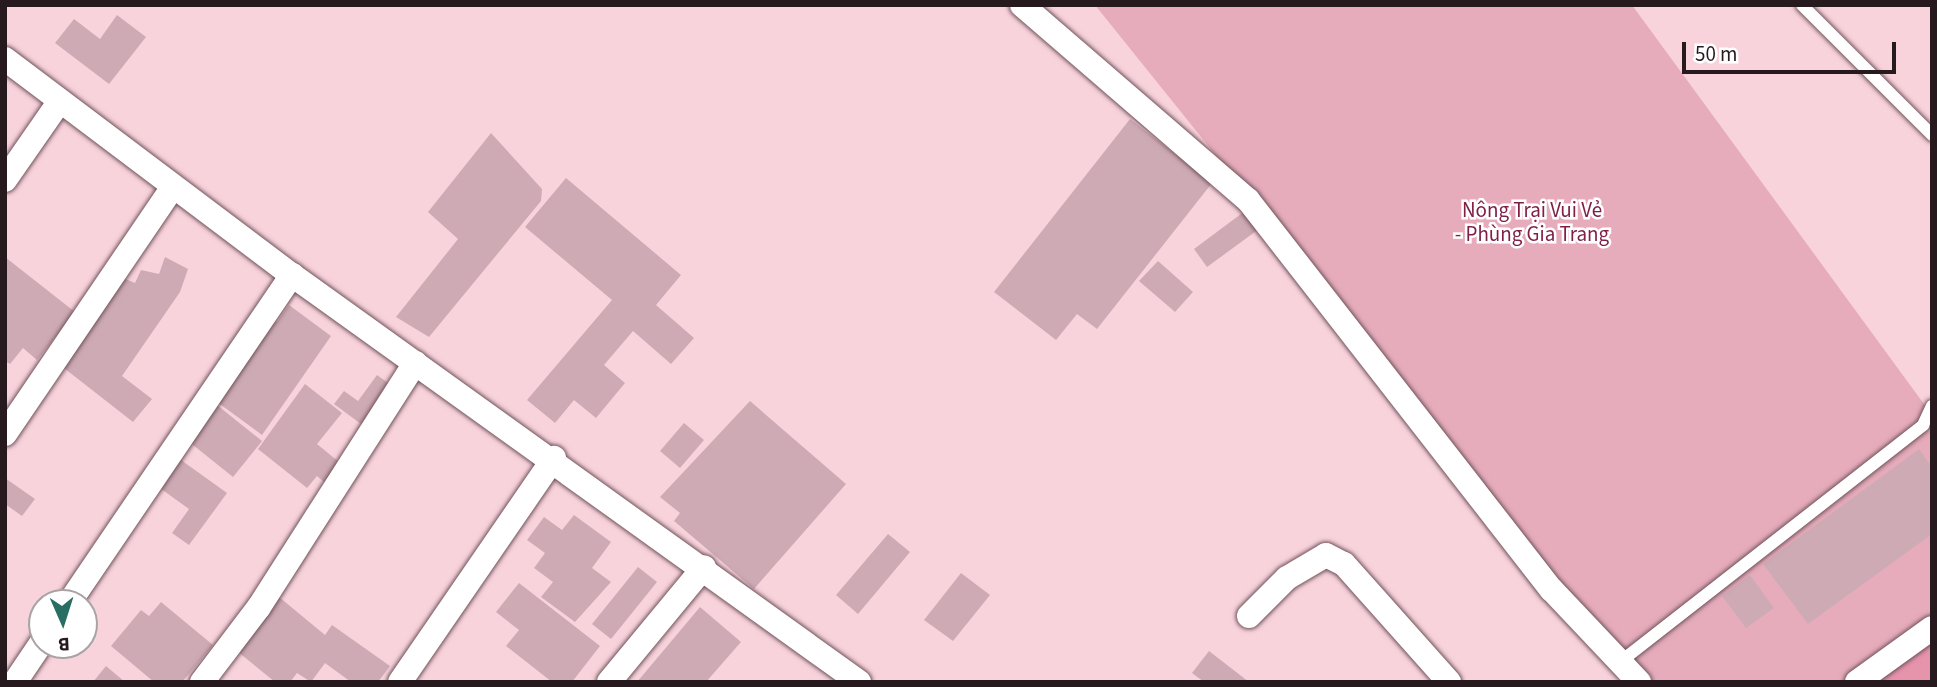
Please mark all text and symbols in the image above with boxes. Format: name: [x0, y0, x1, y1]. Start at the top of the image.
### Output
scale bar: [1685, 28, 1898, 72]
text: 50 m: [1695, 39, 1737, 69]
park label: Nông Trại Vui Vẻ - Phùng Gia Trang: [1455, 197, 1609, 247]
north arrow: [28, 589, 98, 659]
text: B: [58, 630, 70, 657]

